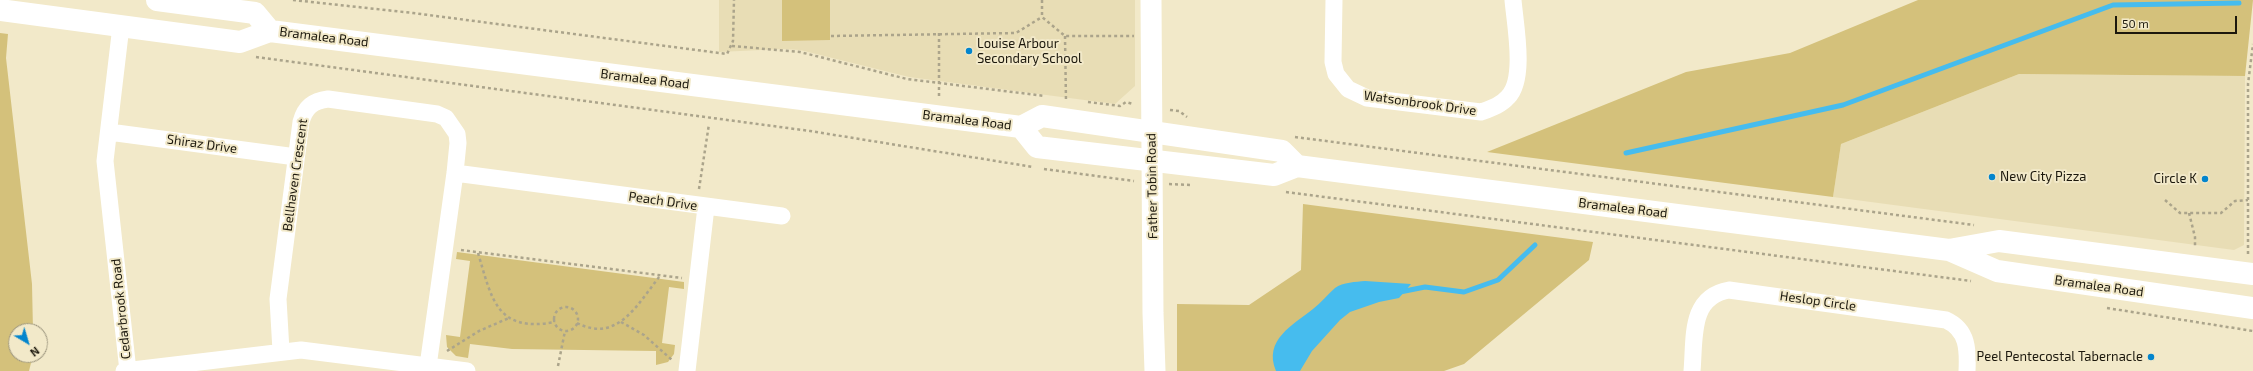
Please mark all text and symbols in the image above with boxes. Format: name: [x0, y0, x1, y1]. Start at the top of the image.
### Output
scale bar: [2117, 8, 2239, 34]
text: 50 m: [2122, 16, 2149, 30]
street label: Bramalea Road: [279, 24, 369, 50]
place label: Louise Arbour Secondary School: [977, 36, 1082, 67]
marker: Louise Arbour Secondary School: [964, 46, 974, 56]
street label: Bramalea Road: [600, 66, 690, 92]
street label: Watsonbrook Drive: [1363, 87, 1477, 119]
street label: Bramalea Road: [922, 107, 1012, 133]
street label: Bellhaven Crescent: [279, 118, 311, 232]
street label: Shiraz Drive: [166, 131, 238, 157]
street label: Father Tobin Road: [1143, 133, 1161, 239]
place label: New City Pizza: [2000, 169, 2086, 185]
place label: Circle K: [2154, 171, 2197, 187]
marker: New City Pizza: [1987, 172, 1997, 182]
marker: Circle K: [2200, 174, 2210, 184]
street label: Peach Drive: [628, 188, 698, 214]
street label: Bramalea Road: [1578, 195, 1668, 221]
street label: Cedarbrook Road: [108, 258, 134, 360]
street label: Bramalea Road: [2053, 272, 2145, 300]
street label: Heslop Circle: [1779, 288, 1857, 314]
north arrow: [8, 323, 48, 363]
text: N: [28, 344, 42, 360]
place label: Peel Pentecostal Tabernacle: [1977, 349, 2143, 365]
marker: Peel Pentecostal Tabernacle: [2146, 352, 2156, 362]

